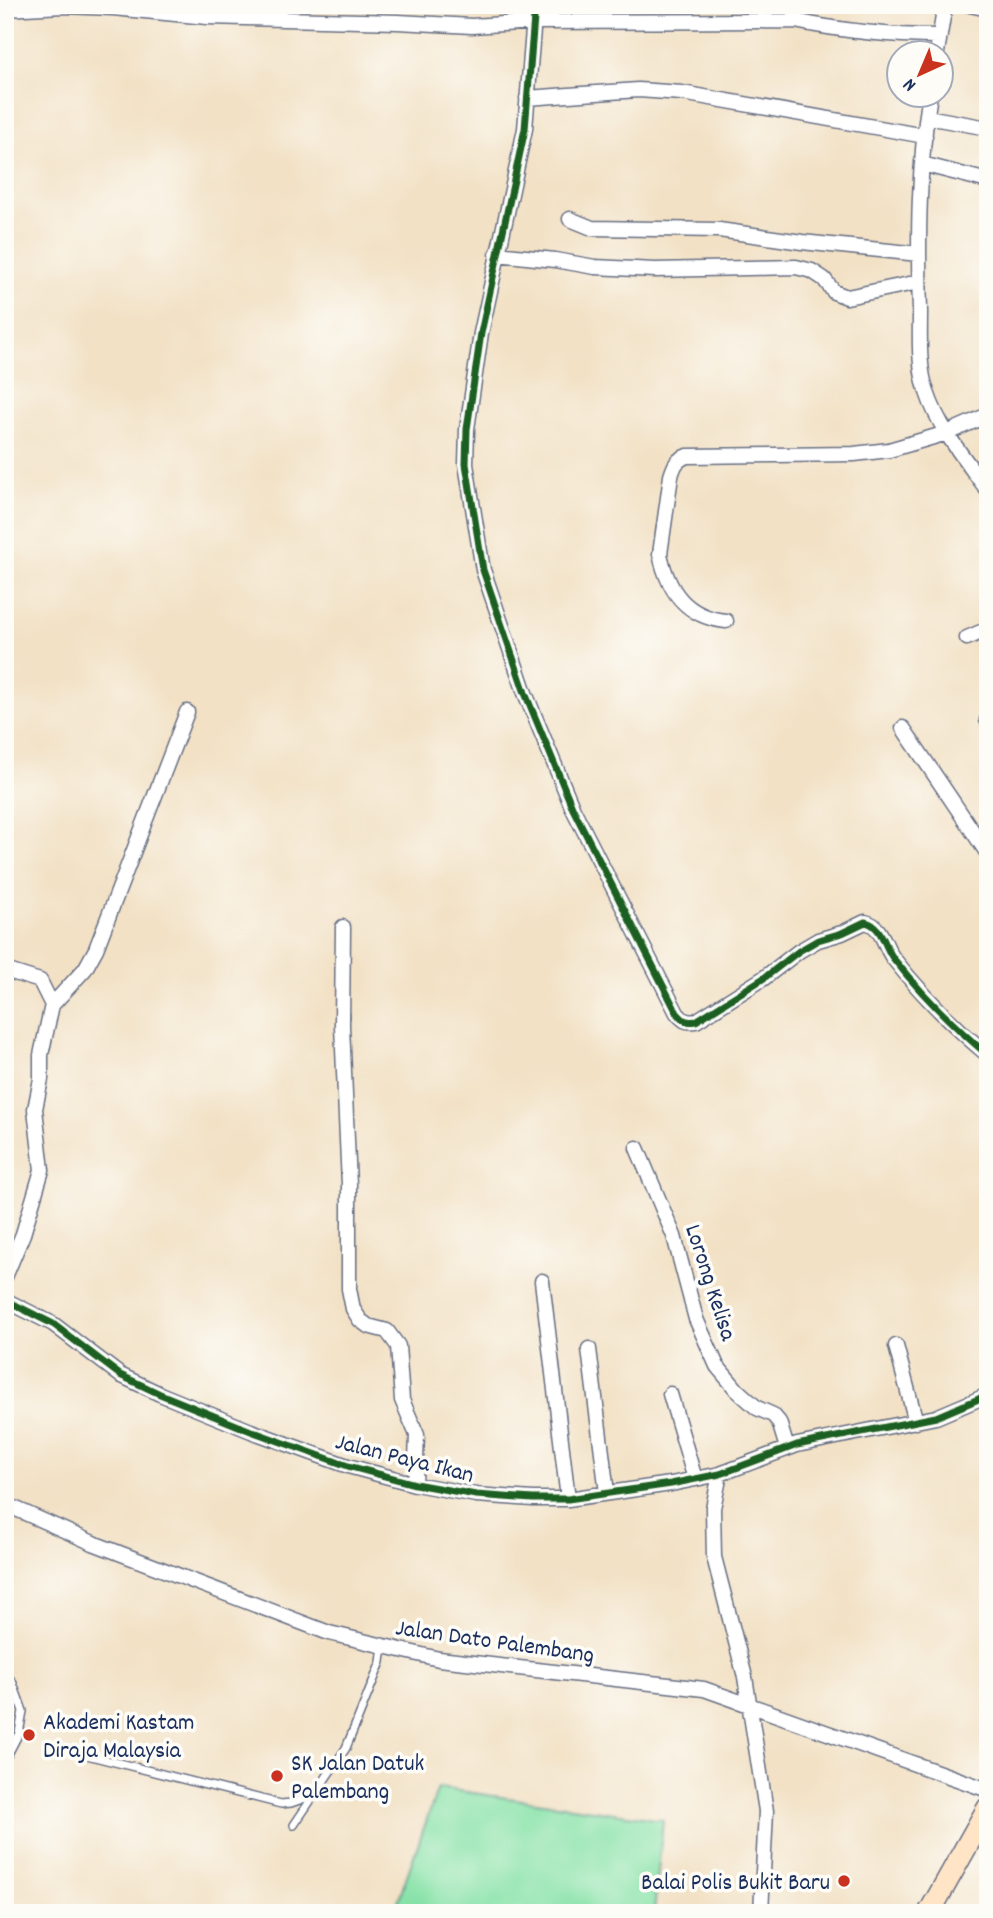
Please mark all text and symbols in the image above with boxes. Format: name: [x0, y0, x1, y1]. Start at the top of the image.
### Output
north arrow: [884, 38, 954, 108]
text: N: [898, 71, 923, 97]
street label: Lorong Kelisa: [674, 1220, 744, 1346]
street label: Jalan Paya Ikan: [331, 1426, 477, 1494]
street label: Jalan Dato Palembang: [393, 1612, 596, 1674]
place label: Akademi Kastam Diraja Malaysia: [43, 1707, 194, 1769]
marker: Akademi Kastam Diraja Malaysia: [21, 1727, 37, 1743]
place label: SK Jalan Datuk Palembang: [291, 1748, 424, 1810]
marker: SK Jalan Datuk Palembang: [269, 1768, 285, 1784]
place label: Balai Polis Bukit Baru: [641, 1867, 830, 1901]
marker: Balai Polis Bukit Baru: [836, 1873, 852, 1889]

